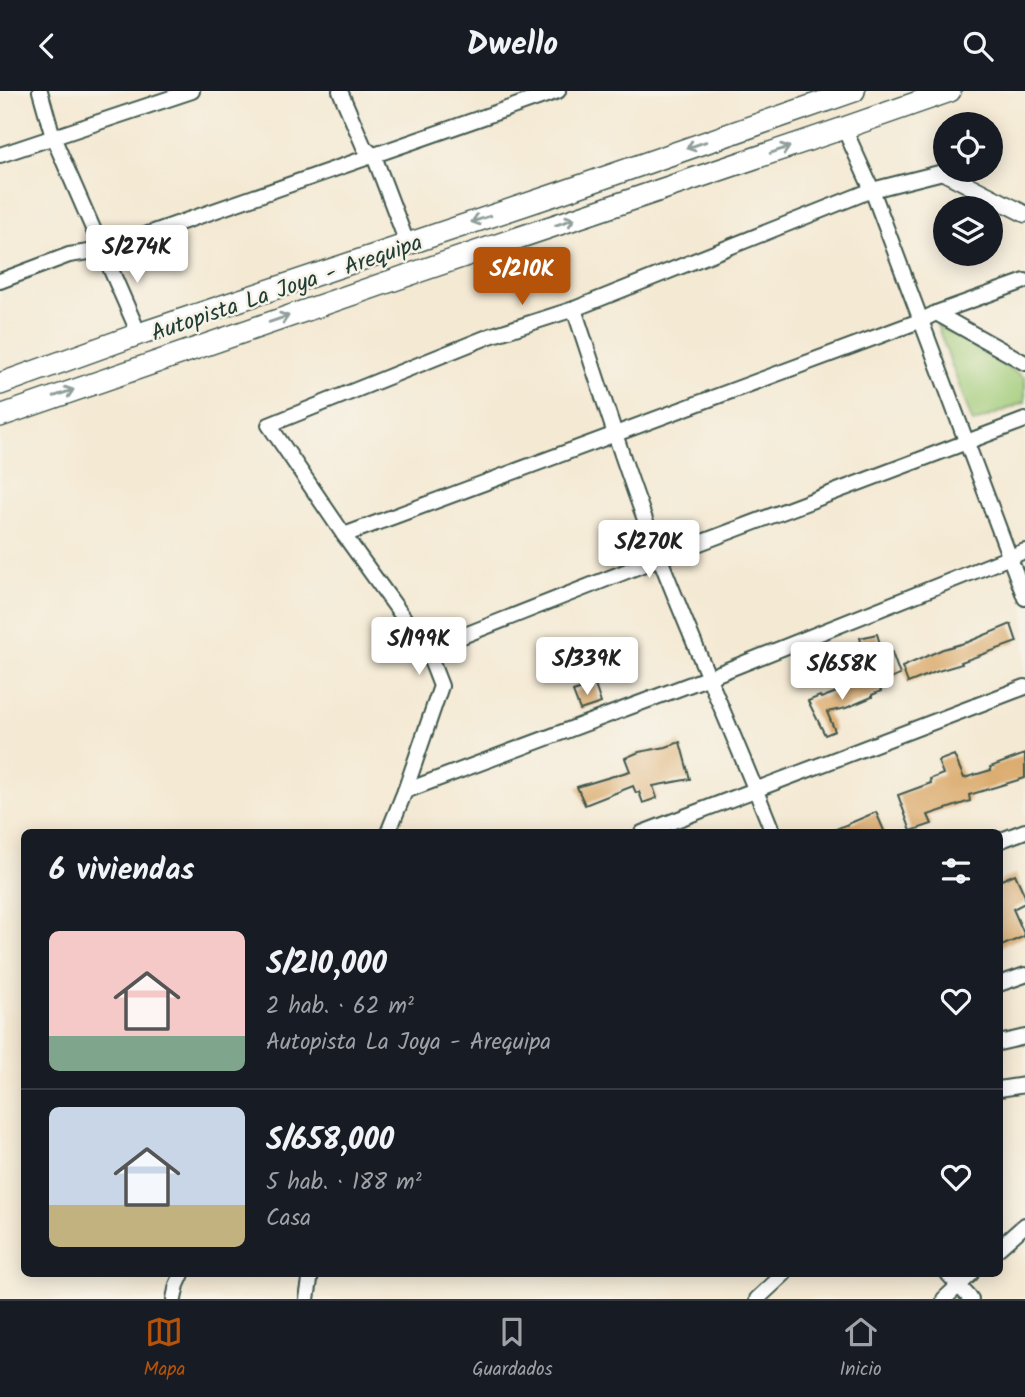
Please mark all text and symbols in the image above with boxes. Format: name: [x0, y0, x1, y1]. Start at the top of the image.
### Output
text: Dwello: [467, 20, 558, 71]
icon: back: [28, 27, 66, 65]
icon: search: [959, 27, 997, 65]
map controls: [933, 112, 1003, 266]
button: locate: [933, 112, 1003, 182]
one-way arrow: [686, 140, 708, 152]
one-way arrow: [769, 143, 791, 155]
button: layers: [933, 196, 1003, 266]
one-way arrow: [470, 213, 492, 226]
one-way arrow: [553, 215, 575, 228]
pin: S/274K: [80, 225, 194, 285]
street label: Autopista La Joya - Arequipa: [146, 226, 428, 352]
text: S/274K: [102, 230, 172, 266]
pin: S/210K: [465, 247, 579, 307]
text: S/210K: [489, 252, 555, 288]
one-way arrow: [268, 312, 290, 324]
one-way arrow: [53, 386, 75, 398]
pin: S/270K: [592, 521, 706, 580]
text: S/270K: [614, 525, 684, 561]
pin: S/199K: [362, 617, 476, 677]
text: S/199K: [387, 622, 451, 658]
pin: S/339K: [530, 637, 644, 697]
text: S/339K: [552, 642, 622, 678]
pin: S/658K: [785, 643, 899, 702]
text: S/658K: [807, 647, 877, 683]
text: 6 viviendas: [49, 847, 194, 895]
icon: filters: [937, 852, 975, 890]
text: S/210,000: [266, 941, 387, 989]
icon: home: [105, 959, 189, 1043]
icon: heart: [937, 982, 975, 1020]
text: 2 hab. · 62 m²: [266, 989, 414, 1025]
text: Autopista La Joya - Arequipa: [266, 1025, 551, 1061]
text: S/658,000: [266, 1117, 394, 1165]
icon: home: [105, 1135, 189, 1219]
icon: heart: [937, 1158, 975, 1196]
text: 5 hab. · 188 m²: [266, 1165, 422, 1201]
text: Casa: [266, 1201, 311, 1237]
tab: Mapa: [143, 1313, 185, 1385]
tab: Guardados: [472, 1313, 553, 1385]
tab: Inicio: [839, 1313, 882, 1385]

